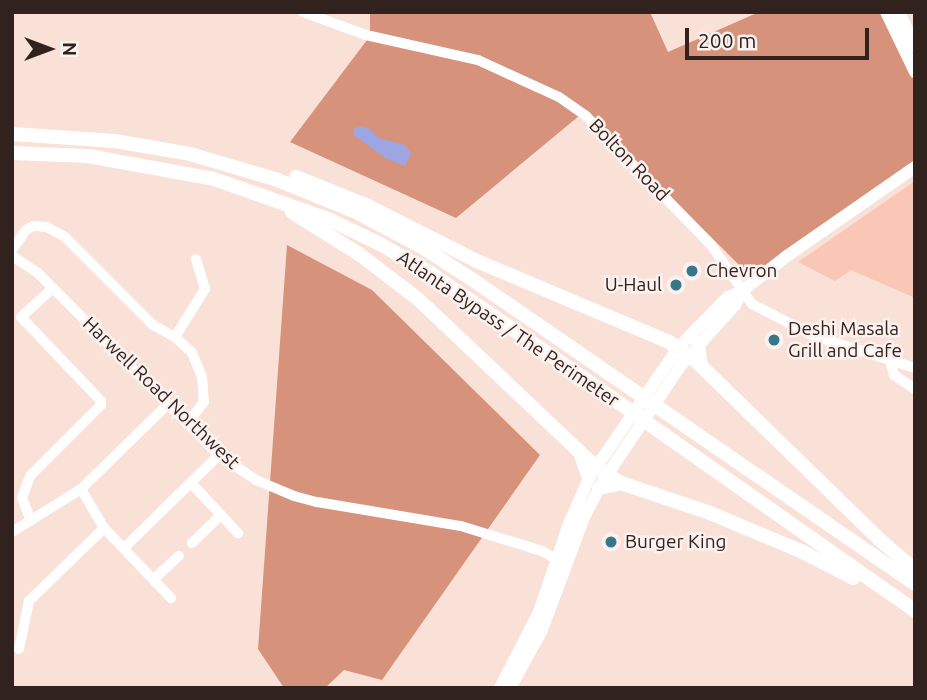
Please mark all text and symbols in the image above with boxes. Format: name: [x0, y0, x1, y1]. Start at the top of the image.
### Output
north arrow: [14, 14, 84, 84]
scale bar: [689, 14, 873, 58]
text: 200 m: [698, 28, 756, 52]
text: N: [59, 42, 81, 56]
street label: Bolton Road: [584, 114, 674, 206]
street label: Atlanta Bypass / The Perimeter: [393, 246, 623, 412]
place label: Chevron: [706, 260, 777, 282]
marker: Chevron: [684, 263, 700, 279]
place label: U-Haul: [605, 274, 662, 296]
marker: U-Haul: [668, 277, 684, 293]
street label: Harwell Road Northwest: [78, 312, 244, 474]
place label: Deshi Masala Grill and Cafe: [788, 318, 902, 362]
marker: Deshi Masala Grill and Cafe: [766, 332, 782, 348]
place label: Burger King: [625, 531, 726, 553]
marker: Burger King: [603, 534, 619, 550]

